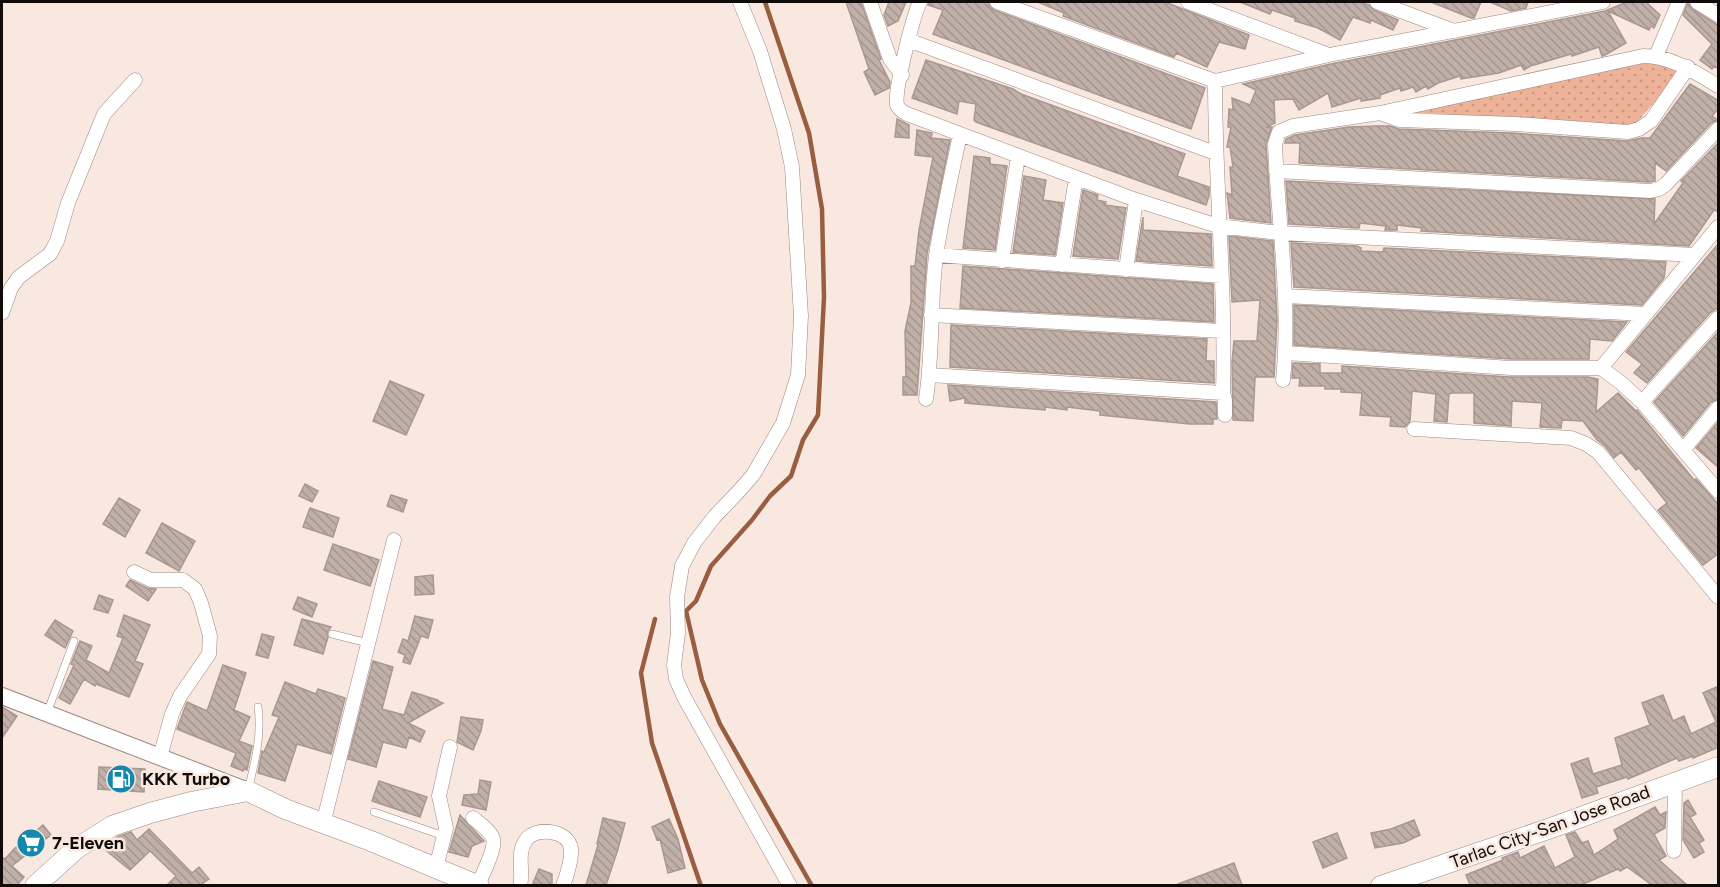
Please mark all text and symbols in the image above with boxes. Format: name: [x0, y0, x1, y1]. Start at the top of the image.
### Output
fuel station icon: KKK Turbo: [105, 763, 137, 795]
place label: KKK Turbo: [142, 768, 230, 790]
street label: Tarlac City-San Jose Road: [1447, 781, 1653, 873]
supermarket icon: 7-Eleven: [15, 827, 47, 859]
place label: 7-Eleven: [52, 832, 124, 854]

